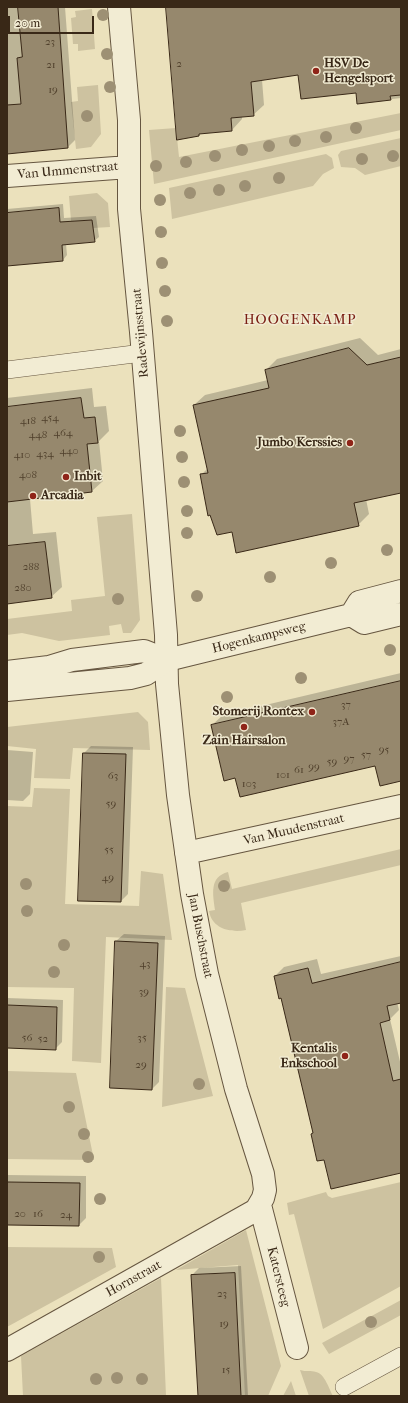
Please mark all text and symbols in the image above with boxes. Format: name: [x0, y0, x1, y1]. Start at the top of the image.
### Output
scale bar: [10, 8, 96, 34]
text: 20 m: [15, 16, 40, 30]
house number: 23: [45, 35, 55, 49]
place label: HSV De Hengelsport: [324, 56, 394, 87]
house number: 2: [176, 57, 182, 71]
house number: 21: [46, 58, 56, 72]
marker: HSV De Hengelsport: [311, 66, 321, 76]
house number: 19: [48, 83, 58, 97]
street label: Van Ummenstraat: [17, 159, 119, 183]
street label: Radewijnsstraat: [129, 288, 153, 378]
district label: HOOGENKAMP: [244, 313, 356, 329]
house number: 454: [41, 411, 59, 425]
house number: 418: [20, 414, 36, 428]
house number: 464: [54, 426, 72, 440]
house number: 448: [29, 428, 47, 442]
place label: Jumbo Kerssies: [257, 435, 342, 451]
marker: Jumbo Kerssies: [345, 438, 355, 448]
house number: 440: [59, 444, 79, 458]
house number: 434: [36, 447, 54, 461]
house number: 410: [14, 448, 30, 462]
house number: 408: [19, 468, 37, 482]
place label: Inbit: [74, 469, 102, 485]
marker: Inbit: [61, 472, 71, 482]
place label: Arcadia: [41, 488, 84, 504]
marker: Arcadia: [28, 491, 38, 501]
house number: 288: [23, 560, 39, 574]
house number: 280: [14, 581, 32, 595]
street label: Hogenkampsweg: [211, 619, 307, 657]
house number: 37: [341, 698, 351, 712]
place label: Stomerij Rontex: [213, 704, 304, 720]
marker: Stomerij Rontex: [307, 707, 317, 717]
house number: 37A: [333, 715, 349, 729]
marker: Zain Hairsalon: [239, 722, 249, 732]
place label: Zain Hairsalon: [202, 733, 286, 749]
house number: 95: [379, 743, 389, 757]
house number: 57: [361, 748, 371, 762]
house number: 97: [343, 752, 355, 766]
house number: 59: [327, 755, 337, 769]
house number: 99: [308, 760, 320, 774]
house number: 61: [294, 763, 304, 777]
house number: 101: [276, 768, 290, 782]
house number: 63: [108, 769, 118, 783]
house number: 103: [242, 777, 256, 791]
house number: 59: [106, 797, 116, 811]
street label: Van Muudenstraat: [242, 811, 346, 849]
house number: 55: [104, 843, 114, 857]
house number: 49: [102, 871, 114, 885]
street label: Jan Buschstraat: [184, 892, 216, 980]
house number: 43: [139, 957, 151, 971]
house number: 39: [139, 985, 149, 999]
house number: 56: [22, 1031, 32, 1045]
house number: 35: [137, 1031, 147, 1045]
house number: 52: [38, 1032, 48, 1046]
place label: Kentalis Enkschool: [280, 1041, 337, 1072]
marker: Kentalis Enkschool: [340, 1051, 350, 1061]
house number: 29: [135, 1058, 147, 1072]
house number: 20: [14, 1207, 26, 1221]
house number: 16: [33, 1207, 43, 1221]
house number: 24: [60, 1208, 72, 1222]
street label: Katersteeg: [263, 1245, 293, 1309]
street label: Hornstraat: [103, 1257, 165, 1301]
house number: 23: [217, 1287, 227, 1301]
house number: 19: [219, 1317, 229, 1331]
house number: 15: [222, 1363, 230, 1377]

